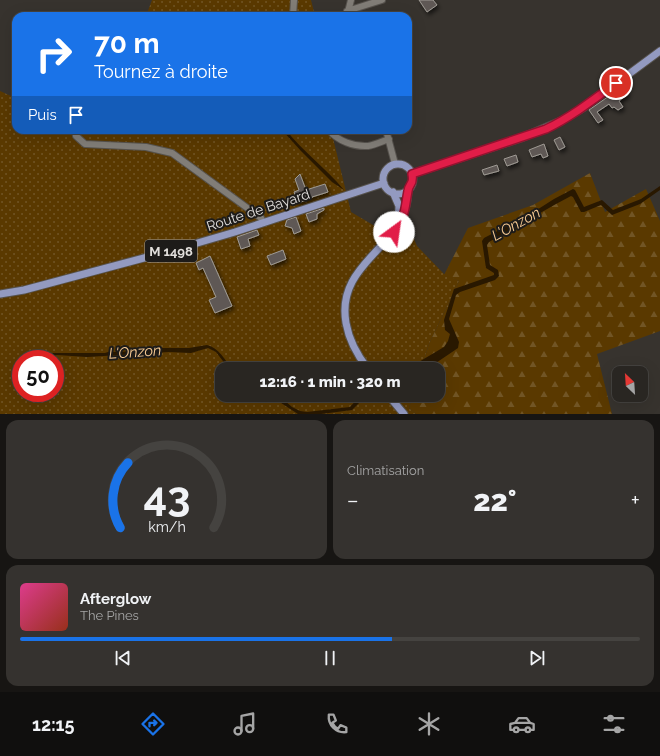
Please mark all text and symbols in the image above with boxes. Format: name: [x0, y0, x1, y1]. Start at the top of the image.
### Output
text: 70 m: [94, 27, 160, 60]
icon: right: [28, 28, 80, 80]
text: Tournez à droite: [94, 61, 228, 82]
pin: [599, 66, 633, 100]
icon: arrive: [605, 72, 627, 94]
icon: arrive: [65, 104, 87, 126]
text: Puis: [28, 106, 57, 124]
street label: Route de Bayard: [204, 186, 312, 234]
water label: L'Onzon: [489, 203, 543, 245]
position arrow: [373, 211, 415, 253]
road number: M 1498: [145, 240, 197, 262]
water label: L'Onzon: [108, 341, 162, 363]
speed limit sign: 50: [12, 350, 64, 402]
north arrow: [612, 366, 648, 402]
map controls: [612, 366, 648, 402]
text: 12:16 · 1 min · 320 m: [259, 373, 401, 391]
text: Climatisation: [347, 463, 424, 478]
text: 43: [143, 471, 190, 520]
text: 22°: [473, 483, 517, 518]
text: −: [347, 487, 359, 513]
text: +: [631, 487, 640, 513]
text: km/h: [148, 518, 185, 534]
text: Afterglow: [80, 590, 151, 608]
text: The Pines: [80, 608, 139, 623]
icon: previous: [112, 647, 134, 669]
icon: pause: [319, 647, 341, 669]
icon: next: [526, 647, 548, 669]
icon: directions: [139, 710, 167, 738]
icon: music: [231, 710, 259, 738]
icon: phone: [323, 710, 351, 738]
icon: climate: [415, 710, 443, 738]
icon: car: [508, 710, 536, 738]
icon: filters: [600, 710, 628, 738]
text: 12:15: [32, 714, 74, 735]

